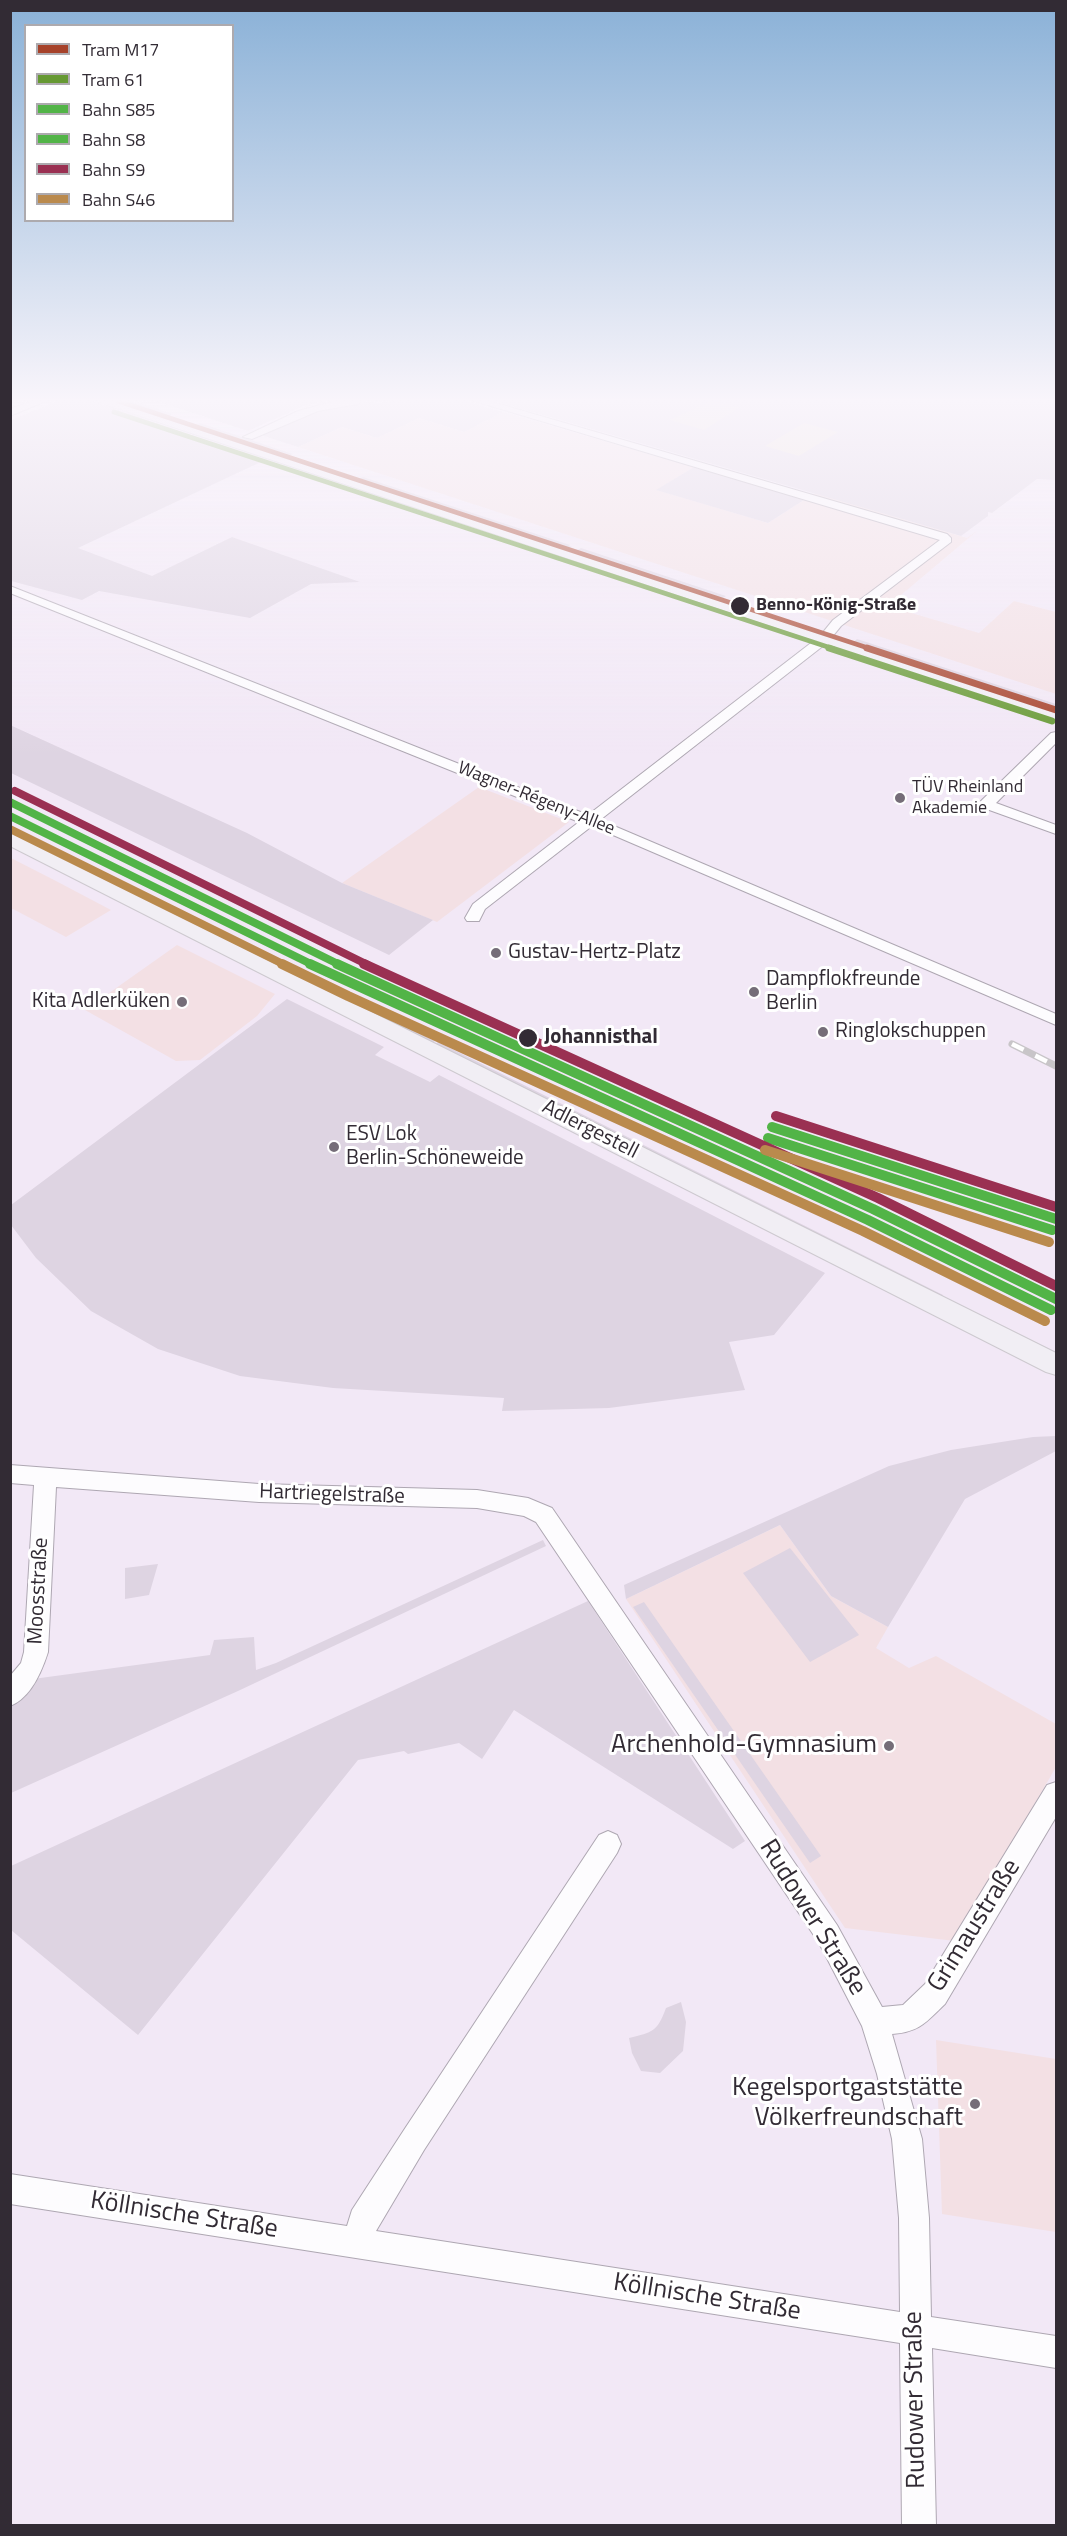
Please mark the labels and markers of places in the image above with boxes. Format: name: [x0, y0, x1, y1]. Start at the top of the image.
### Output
marker: Benno-König-Straße: [729, 595, 751, 617]
place label: Benno-König-Straße: [756, 595, 916, 617]
place label: TÜV Rheinland Akademie: [912, 777, 1023, 820]
marker: TÜV Rheinland Akademie: [893, 791, 907, 805]
place label: Gustav-Hertz-Platz: [508, 940, 681, 966]
marker: Gustav-Hertz-Platz: [489, 946, 503, 960]
place label: Dampflokfreunde Berlin: [766, 967, 920, 1017]
marker: Dampflokfreunde Berlin: [747, 985, 761, 999]
place label: Kita Adlerküken: [32, 989, 170, 1015]
marker: Kita Adlerküken: [175, 995, 189, 1009]
place label: Ringlokschuppen: [835, 1019, 986, 1045]
place label: Johannisthal: [544, 1025, 658, 1051]
marker: Ringlokschuppen: [816, 1025, 830, 1039]
marker: Johannisthal: [517, 1027, 539, 1049]
place label: ESV Lok Berlin-Schöneweide: [346, 1122, 524, 1172]
marker: ESV Lok Berlin-Schöneweide: [327, 1140, 341, 1154]
place label: Archenhold-Gymnasium: [611, 1730, 877, 1762]
marker: Archenhold-Gymnasium: [882, 1739, 896, 1753]
place label: Kegelsportgaststätte Völkerfreundschaft: [732, 2073, 963, 2134]
marker: Kegelsportgaststätte Völkerfreundschaft: [968, 2097, 982, 2111]

